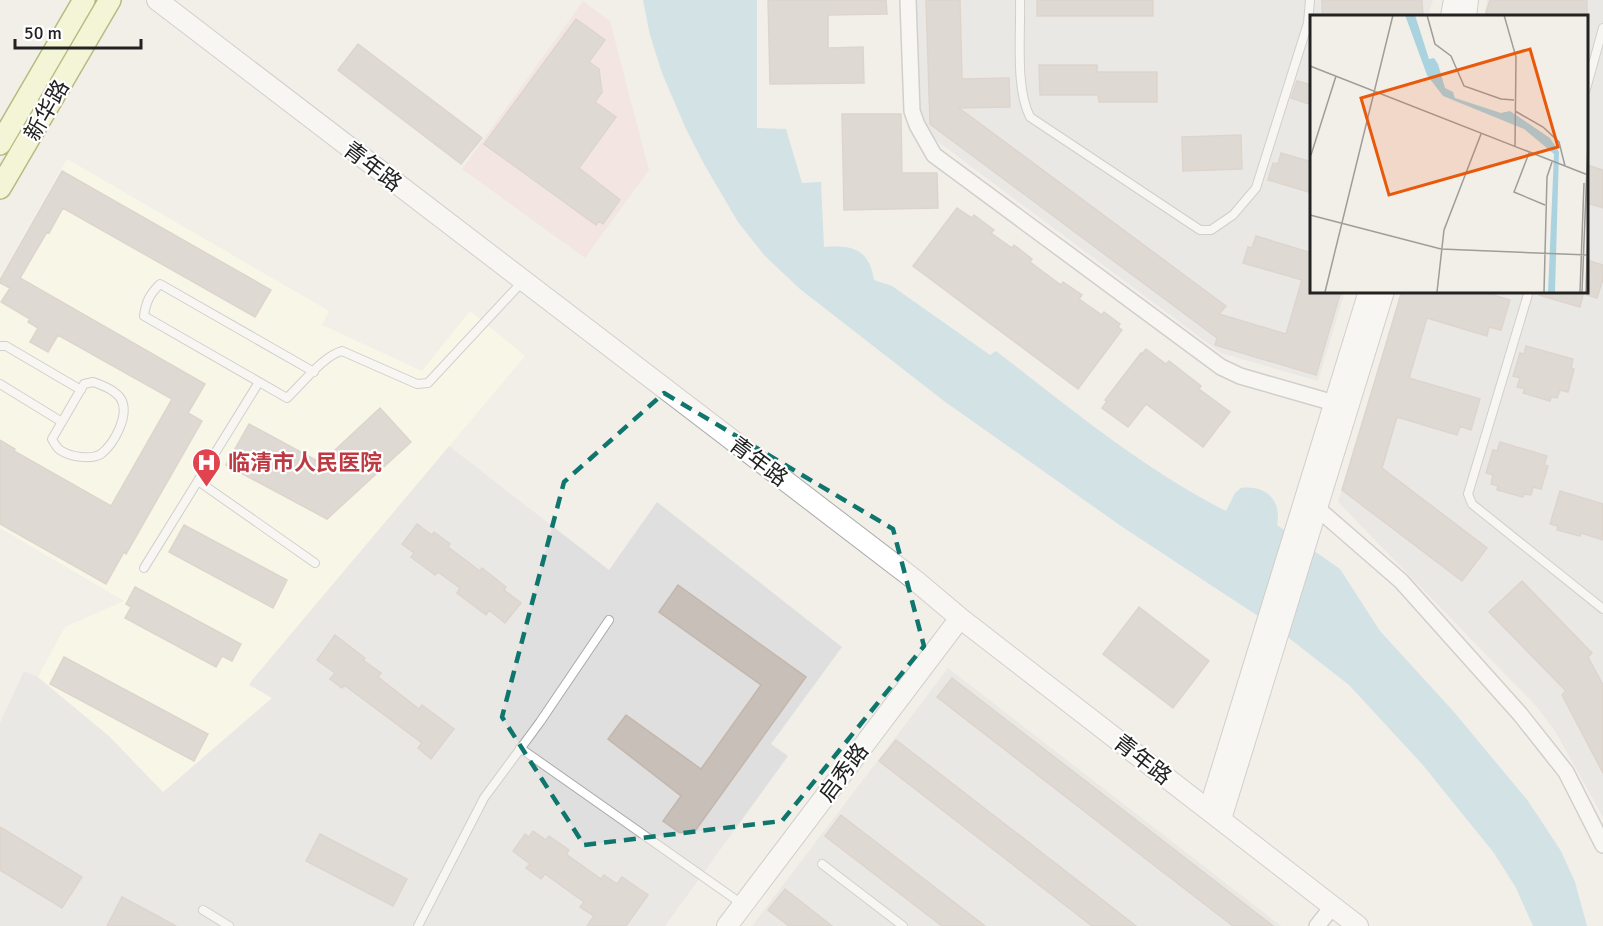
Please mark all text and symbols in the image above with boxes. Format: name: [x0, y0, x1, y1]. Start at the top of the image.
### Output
scale bar: [15, 12, 141, 50]
inset map: [1310, 15, 1588, 292]
text: 50 m: [24, 22, 62, 44]
street label: 新华路: [18, 75, 75, 146]
street label: 青年路: [338, 136, 407, 197]
street label: 青年路: [724, 431, 793, 492]
hospital icon: 临清市人民医院: [191, 446, 223, 488]
place label: 临清市人民医院: [228, 449, 382, 476]
street label: 青年路: [1108, 728, 1177, 790]
street label: 启秀路: [813, 738, 874, 807]

